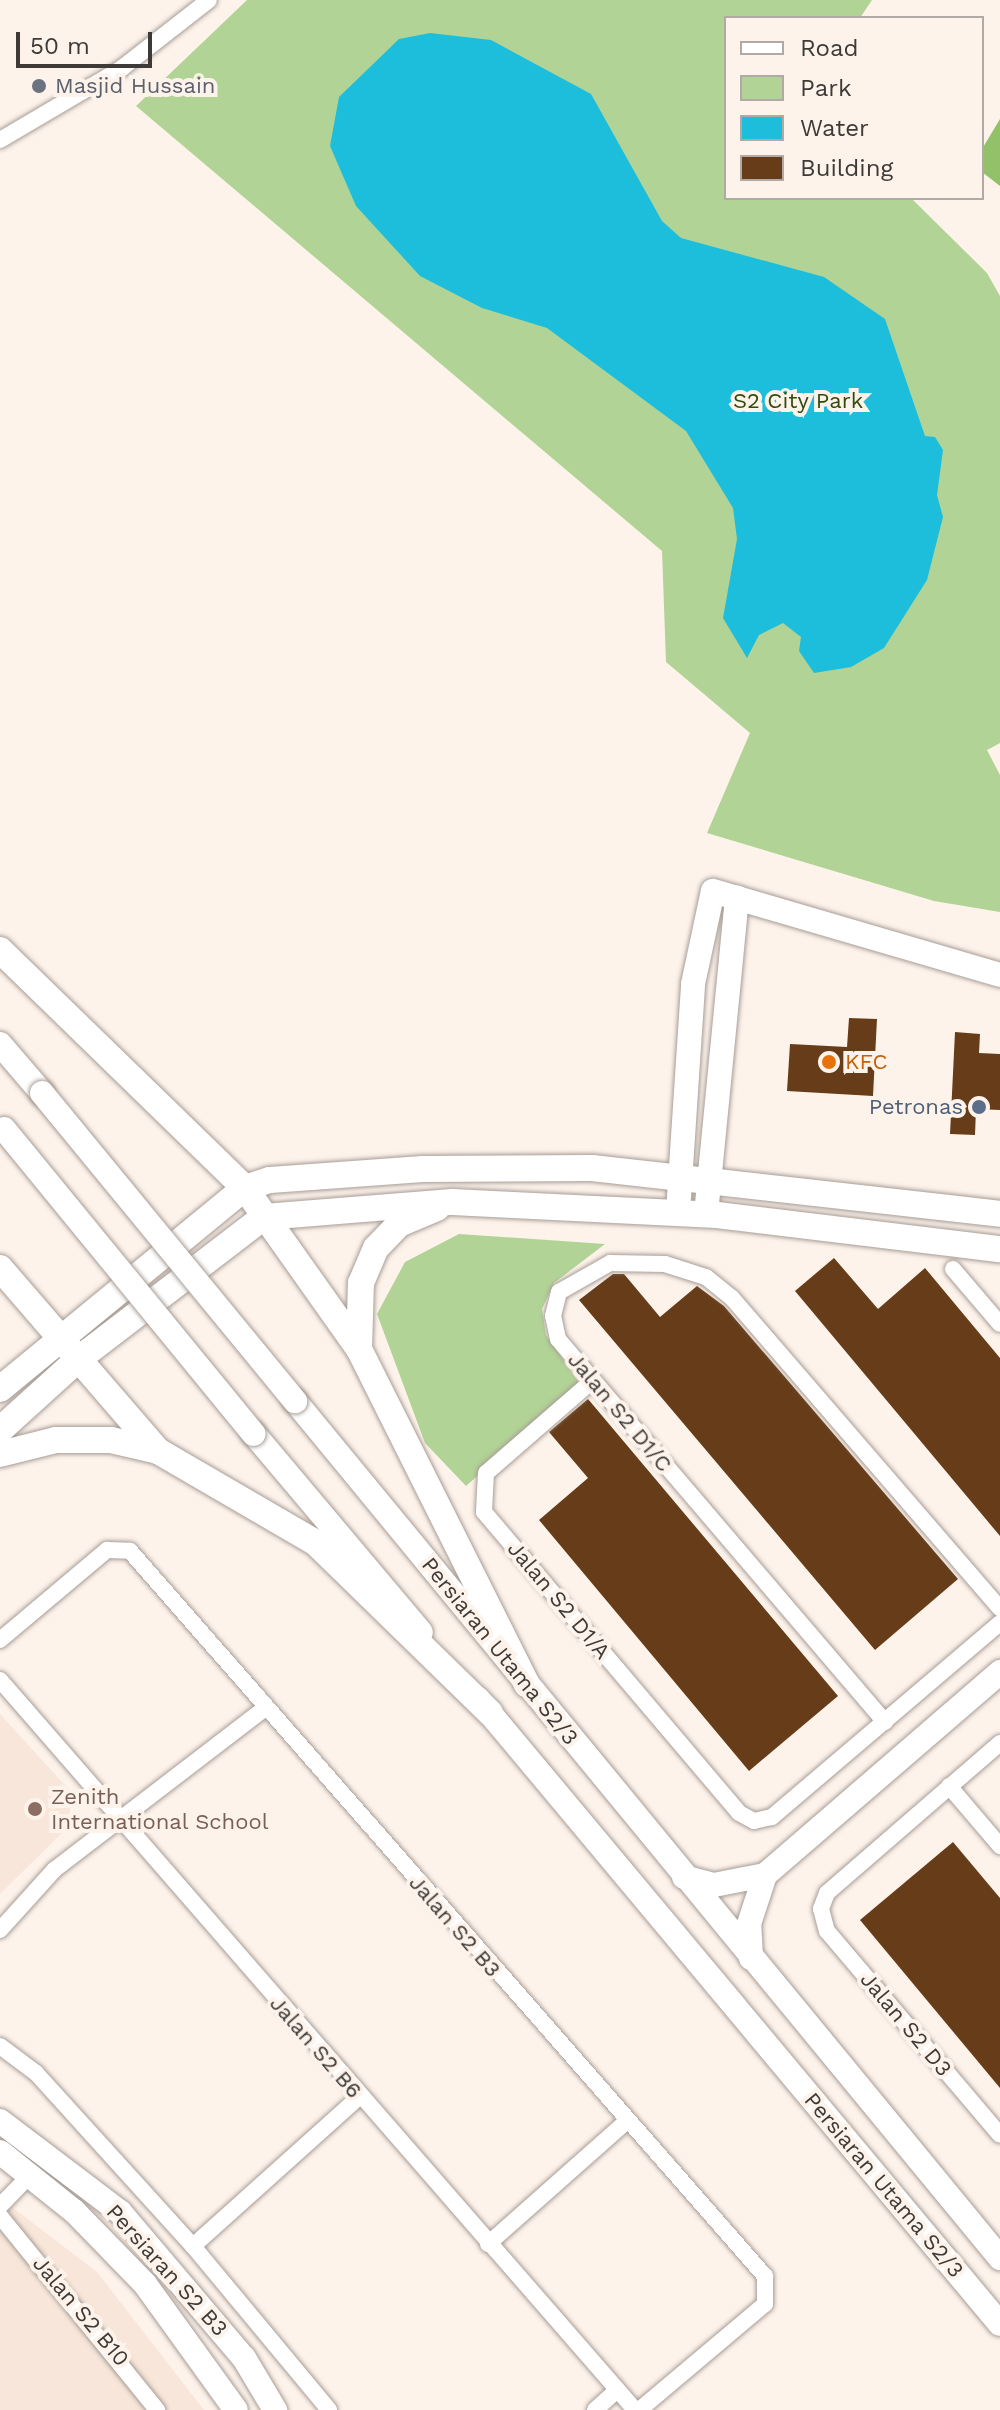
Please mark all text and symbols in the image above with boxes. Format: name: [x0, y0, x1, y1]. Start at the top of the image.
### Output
scale bar: [20, 16, 156, 66]
legend: [724, 16, 984, 200]
text: 50 m: [30, 32, 90, 60]
text: Road: [800, 34, 859, 62]
place label: Masjid Hussain: [55, 73, 215, 99]
text: Park: [800, 74, 852, 102]
marker: Masjid Hussain: [30, 77, 48, 95]
text: Water: [800, 114, 869, 142]
text: Building: [800, 154, 893, 182]
park label: S2 City Park: [733, 388, 863, 414]
place label: KFC: [845, 1049, 888, 1075]
marker: KFC: [820, 1053, 838, 1071]
place label: Petronas: [869, 1094, 963, 1120]
marker: Petronas: [970, 1098, 988, 1116]
street label: Jalan S2 D1/C: [562, 1347, 678, 1477]
street label: Jalan S2 D1/A: [502, 1536, 616, 1664]
street label: Persiaran Utama S2/3: [416, 1552, 584, 1750]
place label: Zenith International School: [51, 1783, 269, 1834]
marker: Zenith International School: [26, 1800, 44, 1818]
street label: Jalan S2 B3: [404, 1870, 506, 1982]
street label: Jalan S2 D3: [855, 1967, 957, 2081]
street label: Jalan S2 B6: [264, 1990, 368, 2104]
street label: Persiaran Utama S2/3: [799, 2087, 969, 2283]
street label: Persiaran S2 B3: [101, 2199, 233, 2341]
street label: Jalan S2 B10: [27, 2250, 135, 2372]

